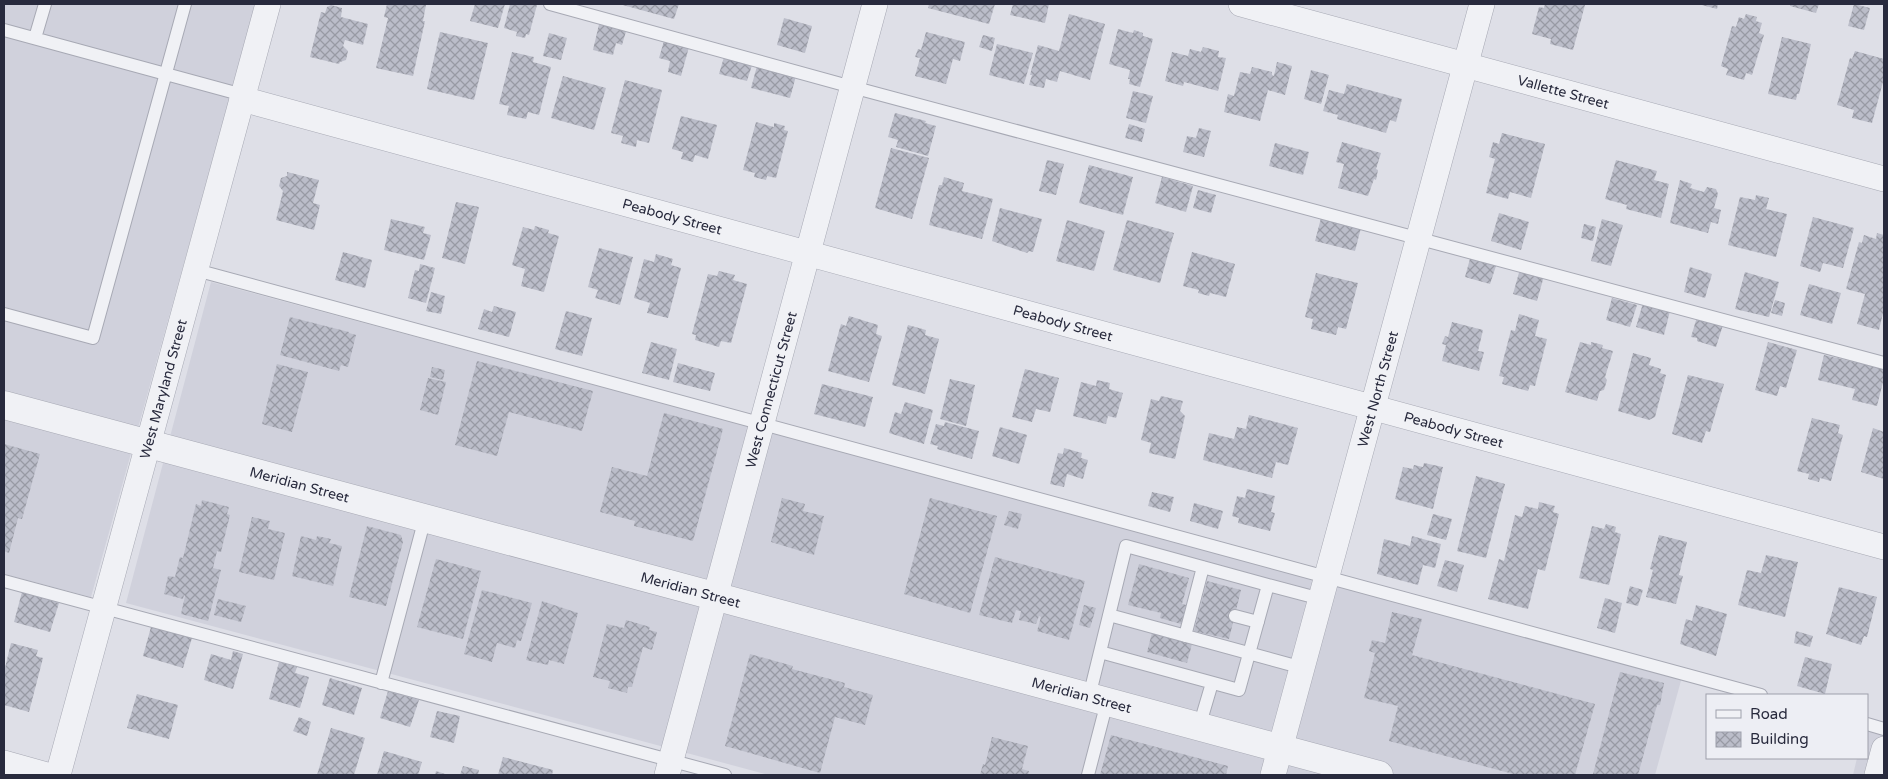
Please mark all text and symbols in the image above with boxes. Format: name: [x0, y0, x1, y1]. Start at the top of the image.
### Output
street label: Vallette Street: [1516, 72, 1611, 113]
street label: Peabody Street: [620, 195, 724, 239]
street label: Peabody Street: [1011, 302, 1115, 345]
street label: West Connecticut Street: [742, 309, 801, 470]
street label: West Maryland Street: [136, 317, 191, 461]
street label: West North Street: [1354, 328, 1402, 449]
street label: Peabody Street: [1402, 408, 1506, 452]
street label: Meridian Street: [248, 463, 352, 507]
street label: Meridian Street: [639, 569, 743, 612]
street label: Meridian Street: [1030, 674, 1134, 717]
legend: [1706, 694, 1868, 759]
text: Road: [1750, 705, 1788, 723]
text: Building: [1750, 730, 1809, 748]

